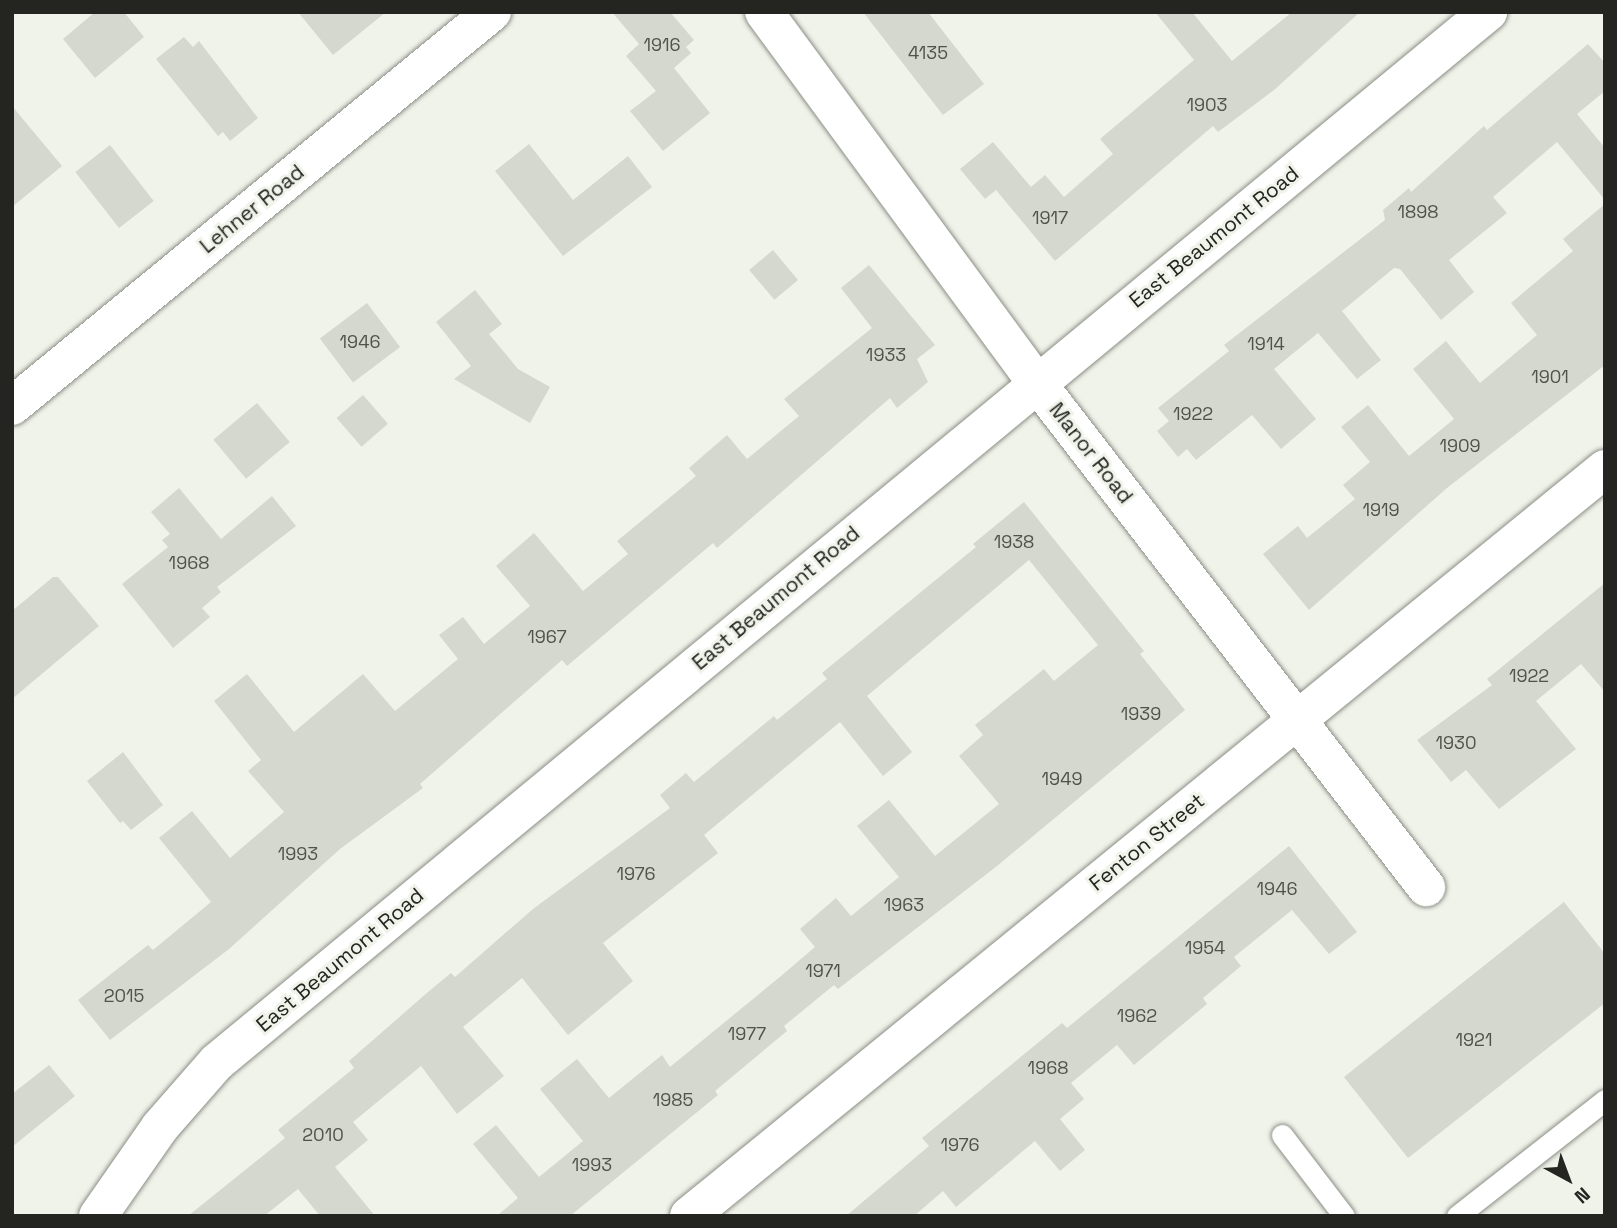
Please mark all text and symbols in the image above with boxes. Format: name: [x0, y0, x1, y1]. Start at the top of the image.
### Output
house number: 1916: [643, 34, 681, 56]
house number: 4135: [908, 42, 948, 64]
house number: 1903: [1187, 94, 1227, 116]
street label: Lehner Road: [195, 159, 309, 259]
street label: East Beaumont Road: [1124, 161, 1304, 313]
house number: 1898: [1398, 201, 1438, 223]
house number: 1917: [1032, 207, 1068, 229]
house number: 1946: [340, 331, 380, 353]
house number: 1914: [1247, 333, 1285, 355]
house number: 1933: [866, 344, 906, 366]
house number: 1901: [1531, 366, 1569, 388]
street label: Manor Road: [1044, 398, 1138, 508]
house number: 1922: [1173, 403, 1213, 425]
house number: 1909: [1439, 435, 1481, 457]
house number: 1919: [1362, 499, 1400, 521]
street label: East Beaumont Road: [687, 521, 865, 675]
house number: 1938: [994, 531, 1034, 553]
house number: 1968: [169, 552, 209, 574]
house number: 1967: [527, 626, 567, 648]
house number: 1922: [1509, 665, 1549, 687]
house number: 1939: [1121, 703, 1161, 725]
house number: 1930: [1436, 732, 1476, 754]
house number: 1949: [1042, 768, 1082, 790]
street label: Fenton Street: [1084, 788, 1210, 896]
house number: 1993: [278, 843, 318, 865]
house number: 1976: [616, 863, 656, 885]
house number: 1946: [1257, 878, 1297, 900]
street label: East Beaumont Road: [251, 883, 429, 1037]
house number: 1963: [884, 894, 924, 916]
house number: 1954: [1185, 937, 1225, 959]
house number: 1971: [805, 960, 841, 982]
house number: 2015: [104, 985, 144, 1007]
house number: 1962: [1117, 1005, 1157, 1027]
house number: 1977: [728, 1023, 766, 1045]
house number: 1921: [1456, 1029, 1492, 1051]
house number: 1968: [1028, 1057, 1068, 1079]
house number: 1985: [653, 1089, 693, 1111]
house number: 2010: [302, 1124, 344, 1146]
house number: 1976: [940, 1134, 980, 1156]
north arrow: [1533, 1144, 1603, 1214]
house number: 1993: [572, 1154, 612, 1176]
text: N: [1569, 1182, 1595, 1209]

